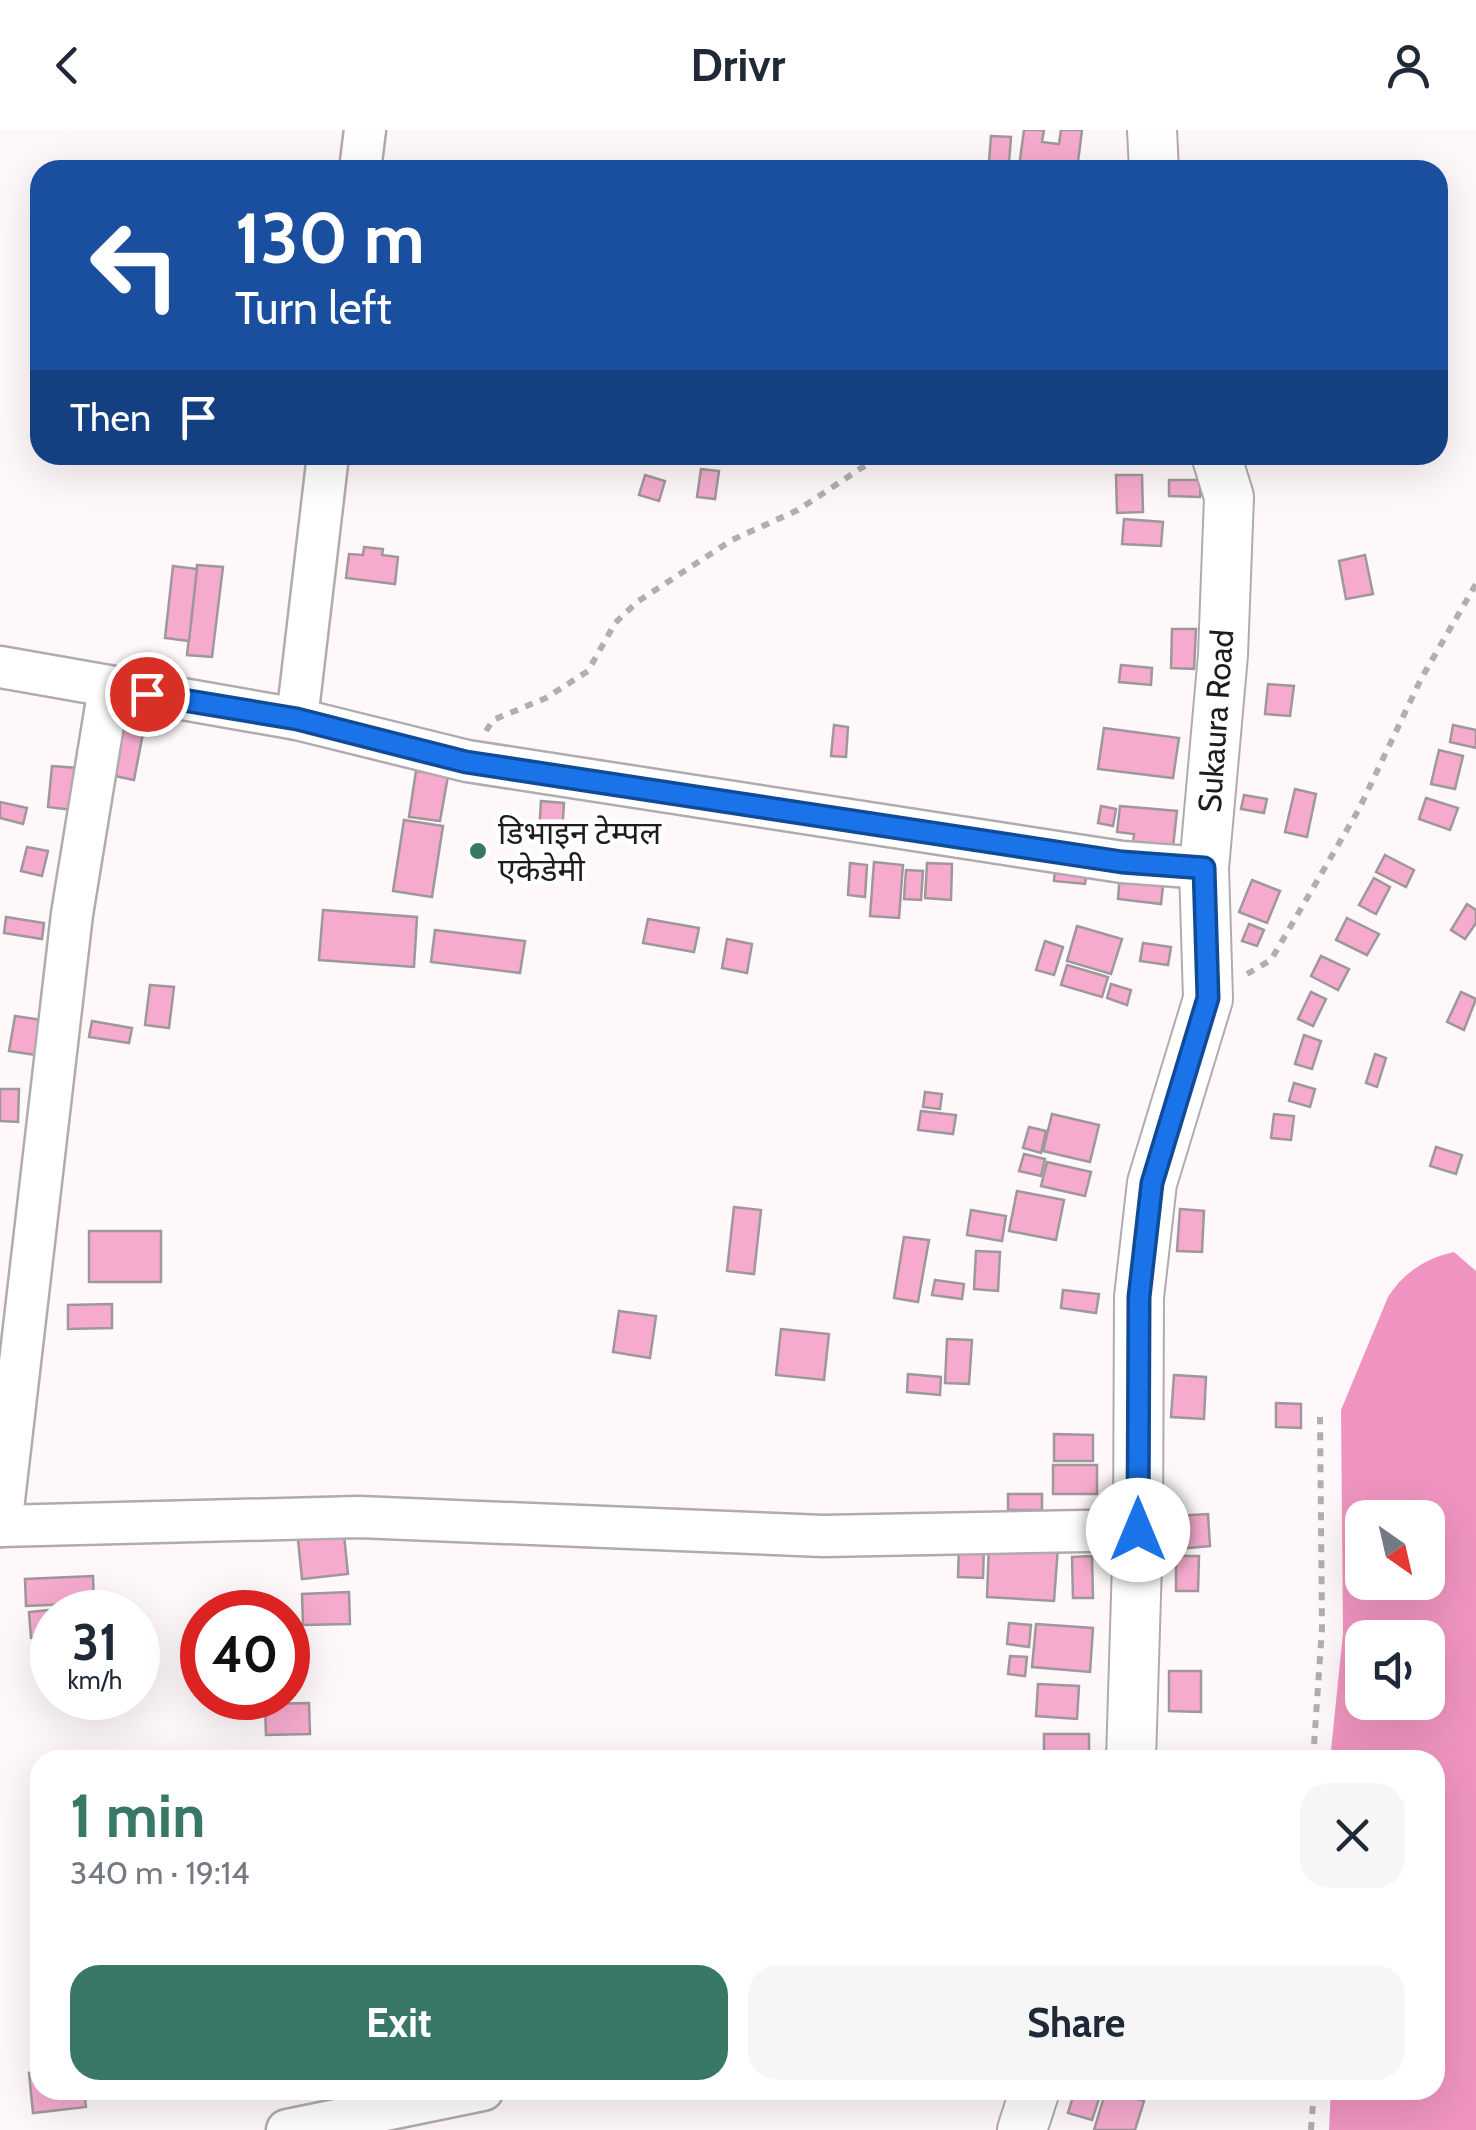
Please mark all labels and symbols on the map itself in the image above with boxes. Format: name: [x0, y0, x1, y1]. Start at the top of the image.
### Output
street label: Sukaura Road: [1190, 628, 1241, 814]
pin: [105, 652, 190, 737]
place label: डिभाइन टेम्पल एकेडेमी: [498, 813, 662, 889]
marker: डिभाइन टेम्पल एकेडेमी: [467, 840, 489, 862]
position arrow: [1086, 1478, 1190, 1582]
north arrow: [1345, 1500, 1445, 1600]
speed limit sign: 40: [180, 1590, 310, 1720]

